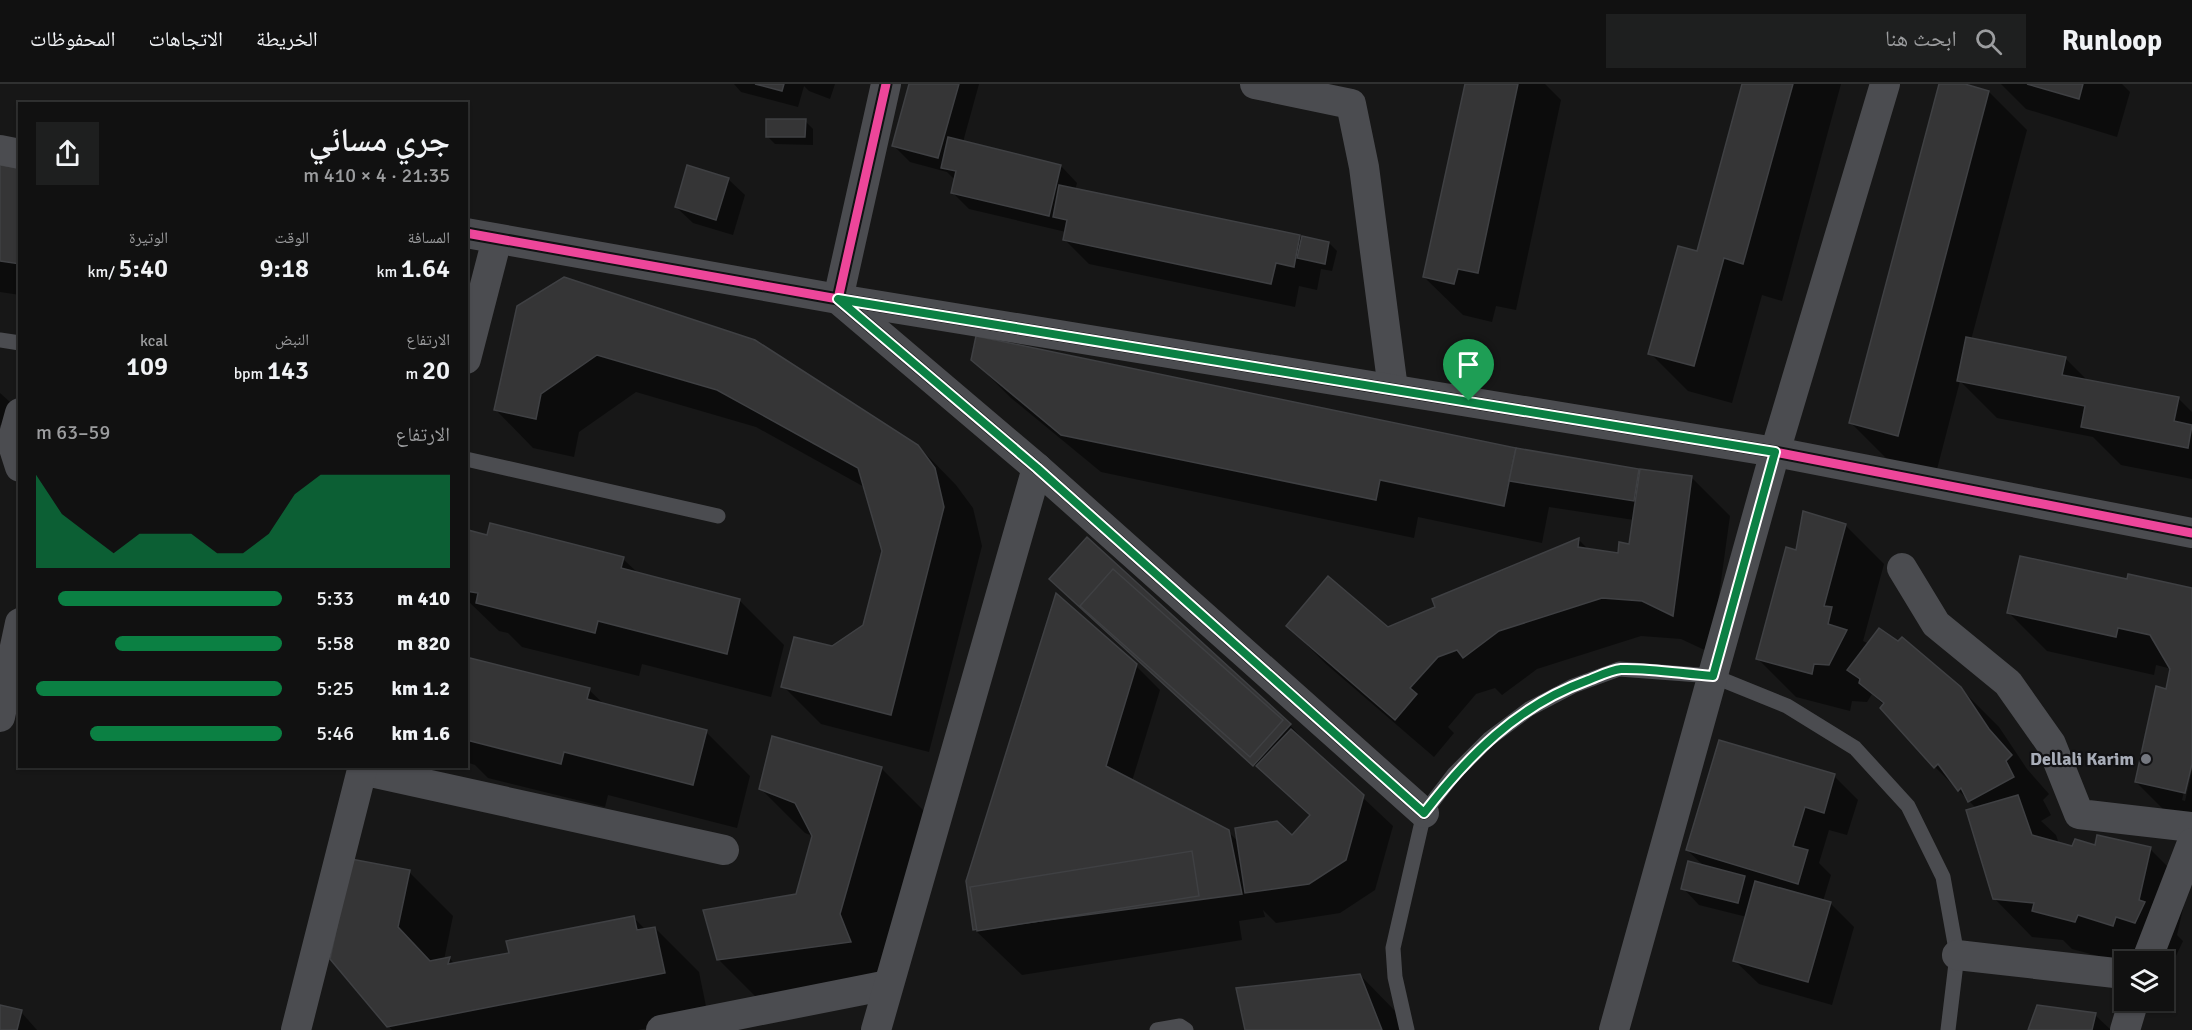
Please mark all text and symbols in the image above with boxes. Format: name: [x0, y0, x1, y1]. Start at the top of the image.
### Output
search box: [1606, 14, 2026, 68]
text: Runloop: [2062, 24, 2162, 58]
text: ابحث هنا: [1885, 25, 1957, 52]
icon: search: [1972, 25, 2005, 58]
text: المحفوظات: [30, 26, 115, 52]
text: الاتجاهات: [148, 26, 223, 52]
text: الخريطة: [256, 26, 318, 52]
text: جري مسائي: [309, 120, 450, 161]
button: share: [36, 122, 99, 185]
text: 21:35 · 4 × 410 m: [303, 163, 450, 188]
text: الوتيرة: [129, 228, 168, 248]
text: الوقت: [275, 228, 309, 248]
text: المسافة: [408, 228, 450, 248]
text: 5:40: [119, 253, 168, 285]
text: 9:18: [260, 253, 309, 285]
text: 1.64: [401, 253, 450, 285]
text: /km: [87, 262, 119, 282]
text: km: [376, 262, 401, 282]
text: النبض: [275, 330, 309, 350]
text: الارتفاع: [406, 330, 450, 350]
text: kcal: [140, 331, 168, 351]
pin: [1443, 339, 1494, 401]
icon: arrive: [1452, 348, 1485, 381]
text: 109: [126, 351, 168, 383]
text: 143: [267, 355, 309, 387]
text: 20: [422, 355, 450, 387]
text: bpm: [234, 364, 267, 384]
text: m: [406, 364, 422, 384]
text: 59–63 m: [36, 420, 110, 445]
text: الارتفاع: [395, 422, 450, 447]
text: 5:33: [316, 586, 354, 611]
text: 410 m: [397, 586, 450, 611]
text: 5:58: [316, 631, 354, 656]
text: 820 m: [397, 631, 450, 656]
text: 5:25: [316, 676, 354, 701]
text: 1.2 km: [392, 676, 450, 701]
text: 5:46: [316, 721, 354, 746]
text: 1.6 km: [392, 721, 450, 746]
place label: Dellali Karim: [2030, 748, 2134, 770]
marker: Dellali Karim: [2139, 752, 2153, 766]
map controls: [2114, 951, 2174, 1011]
button: layers: [2114, 951, 2174, 1011]

